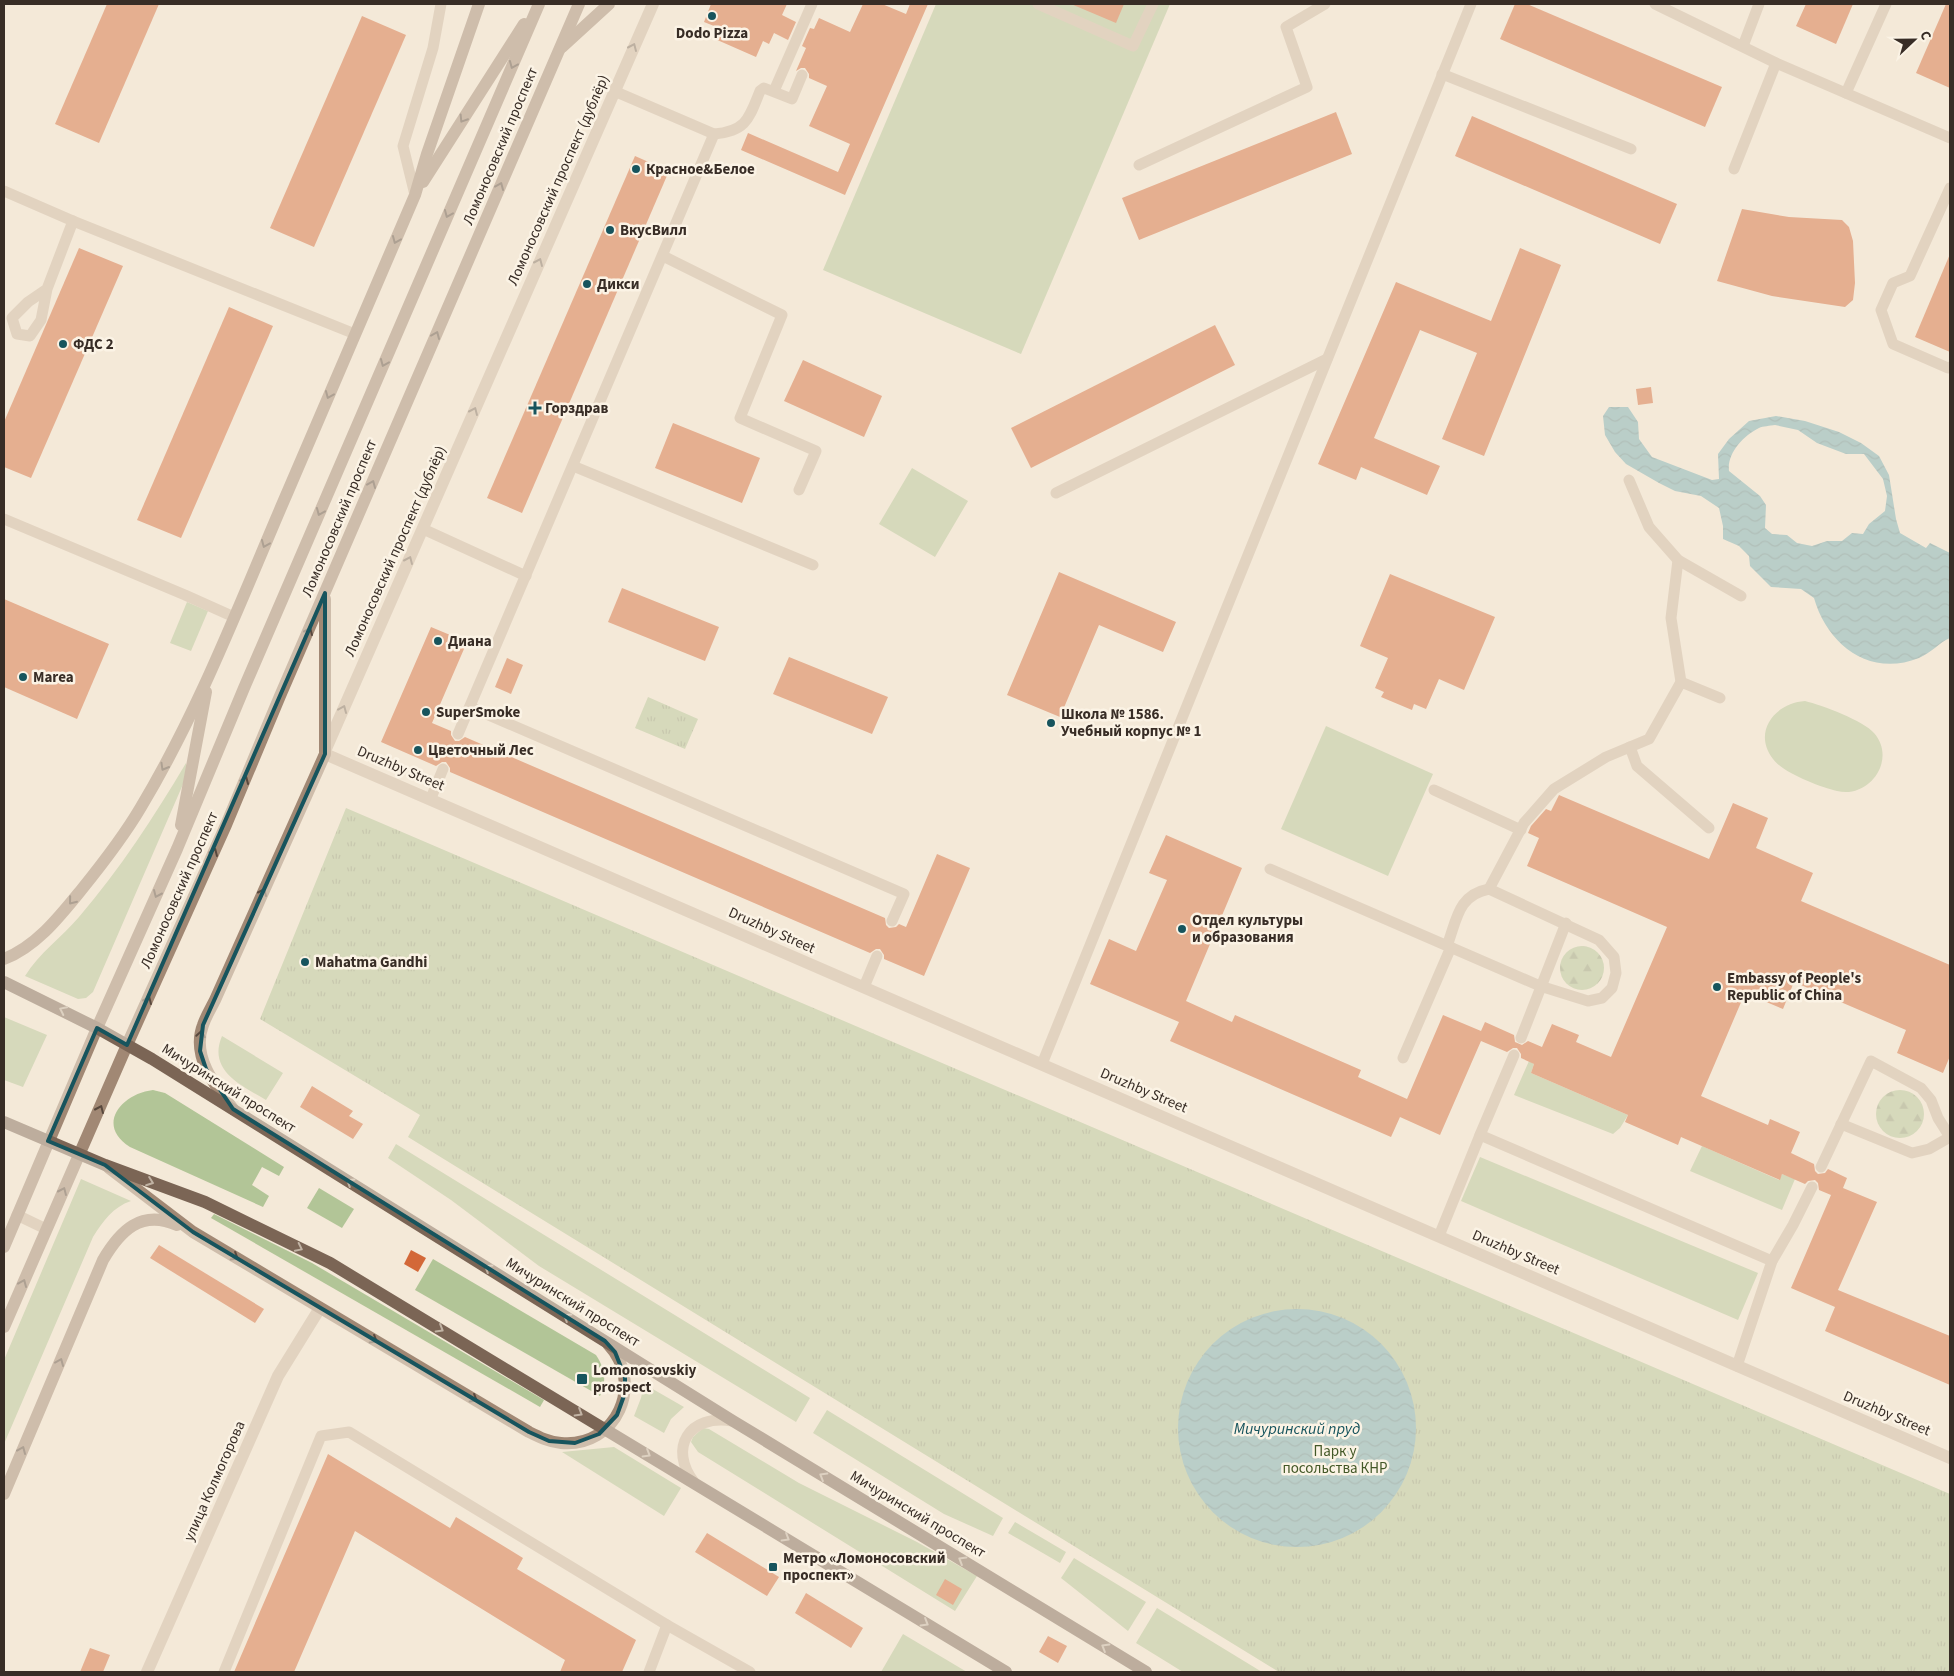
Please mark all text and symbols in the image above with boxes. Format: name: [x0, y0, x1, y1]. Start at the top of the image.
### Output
marker: Dodo Pizza: [706, 10, 718, 22]
north arrow: [1889, 15, 1939, 65]
place label: Dodo Pizza: [676, 23, 748, 44]
text: С: [1914, 28, 1936, 43]
one-way arrow: [627, 43, 638, 52]
one-way arrow: [508, 60, 519, 69]
street label: Ломоносовский проспект: [458, 64, 543, 228]
street label: Ломоносовский проспект (дублёр): [502, 71, 615, 289]
one-way arrow: [460, 113, 470, 122]
place label: Красное&Белое: [646, 159, 755, 180]
marker: Красное&Белое: [630, 163, 642, 175]
one-way arrow: [494, 182, 505, 191]
one-way arrow: [444, 209, 455, 218]
place label: ВкусВилл: [620, 220, 687, 241]
marker: ВкусВилл: [604, 224, 616, 236]
one-way arrow: [391, 235, 402, 244]
one-way arrow: [533, 258, 544, 267]
place label: Дикси: [597, 274, 640, 295]
marker: Дикси: [581, 278, 593, 290]
one-way arrow: [430, 331, 441, 340]
place label: ФДС 2: [73, 334, 114, 355]
marker: ФДС 2: [57, 338, 69, 350]
one-way arrow: [379, 358, 390, 367]
one-way arrow: [325, 390, 336, 399]
place label: Горздрав: [545, 398, 608, 419]
marker: Горздрав: [529, 402, 541, 414]
one-way arrow: [468, 407, 479, 416]
street label: Ломоносовский проспект: [297, 436, 382, 600]
street label: Ломоносовский проспект (дублёр): [339, 442, 452, 660]
one-way arrow: [365, 480, 376, 489]
one-way arrow: [315, 507, 326, 516]
one-way arrow: [261, 539, 271, 548]
one-way arrow: [403, 556, 414, 565]
one-way arrow: [302, 627, 313, 636]
place label: Диана: [448, 631, 492, 652]
marker: Диана: [432, 635, 444, 647]
place label: Marea: [33, 667, 74, 688]
marker: Marea: [17, 671, 29, 683]
place label: SuperSmoke: [436, 702, 521, 723]
place label: Школа № 1586. Учебный корпус № 1: [1061, 704, 1202, 742]
one-way arrow: [337, 705, 348, 714]
marker: SuperSmoke: [420, 706, 432, 718]
marker: Школа № 1586. Учебный корпус № 1: [1045, 717, 1057, 729]
place label: Цветочный Лес: [428, 740, 534, 761]
street label: Druzhby Street: [354, 741, 448, 796]
marker: Цветочный Лес: [412, 744, 424, 756]
one-way arrow: [160, 761, 170, 770]
one-way arrow: [239, 776, 250, 785]
street label: Ломоносовский проспект: [135, 808, 224, 972]
one-way arrow: [208, 848, 219, 857]
one-way arrow: [256, 888, 267, 897]
one-way arrow: [152, 889, 163, 898]
one-way arrow: [69, 895, 78, 904]
street label: Druzhby Street: [725, 902, 819, 959]
place label: Отдел культуры и образования: [1192, 910, 1303, 948]
marker: Отдел культуры и образования: [1176, 923, 1188, 935]
place label: Mahatma Gandhi: [315, 952, 427, 973]
marker: Mahatma Gandhi: [299, 956, 311, 968]
place label: Embassy of People's Republic of China: [1727, 968, 1861, 1006]
marker: Embassy of People's Republic of China: [1711, 981, 1723, 993]
one-way arrow: [141, 996, 152, 1005]
one-way arrow: [59, 1006, 68, 1016]
one-way arrow: [196, 1030, 206, 1039]
street label: Мичуринский проспект: [157, 1038, 300, 1138]
street label: Druzhby Street: [1097, 1063, 1191, 1118]
one-way arrow: [93, 1105, 104, 1114]
one-way arrow: [146, 1176, 154, 1186]
one-way arrow: [347, 1179, 356, 1188]
one-way arrow: [56, 1187, 67, 1196]
street label: Druzhby Street: [1469, 1225, 1563, 1280]
one-way arrow: [294, 1241, 303, 1252]
one-way arrow: [229, 1251, 238, 1261]
street label: Мичуринский проспект: [501, 1252, 644, 1352]
one-way arrow: [485, 1265, 494, 1274]
one-way arrow: [17, 1279, 28, 1288]
one-way arrow: [564, 1314, 573, 1324]
one-way arrow: [434, 1322, 443, 1332]
one-way arrow: [369, 1334, 378, 1344]
one-way arrow: [53, 1358, 64, 1367]
place label: Lomonosovskiy prospect: [593, 1360, 697, 1398]
marker: Lomonosovskiy prospect: [575, 1372, 589, 1386]
street label: Druzhby Street: [1840, 1386, 1934, 1441]
one-way arrow: [468, 1392, 477, 1402]
one-way arrow: [573, 1406, 582, 1416]
street label: улица Колмогорова: [178, 1418, 250, 1545]
water label: Мичуринский пруд: [1234, 1418, 1360, 1440]
park label: Парк у посольства КНР: [1282, 1441, 1388, 1479]
one-way arrow: [16, 1446, 27, 1455]
one-way arrow: [641, 1448, 650, 1458]
street label: Мичуринский проспект: [846, 1466, 990, 1563]
one-way arrow: [820, 1472, 829, 1482]
one-way arrow: [780, 1532, 789, 1542]
place label: Метро «Ломоносовский проспект»: [783, 1548, 946, 1586]
one-way arrow: [959, 1557, 968, 1567]
marker: Метро «Ломоносовский проспект»: [767, 1561, 779, 1573]
one-way arrow: [919, 1616, 928, 1626]
one-way arrow: [1101, 1643, 1110, 1653]

